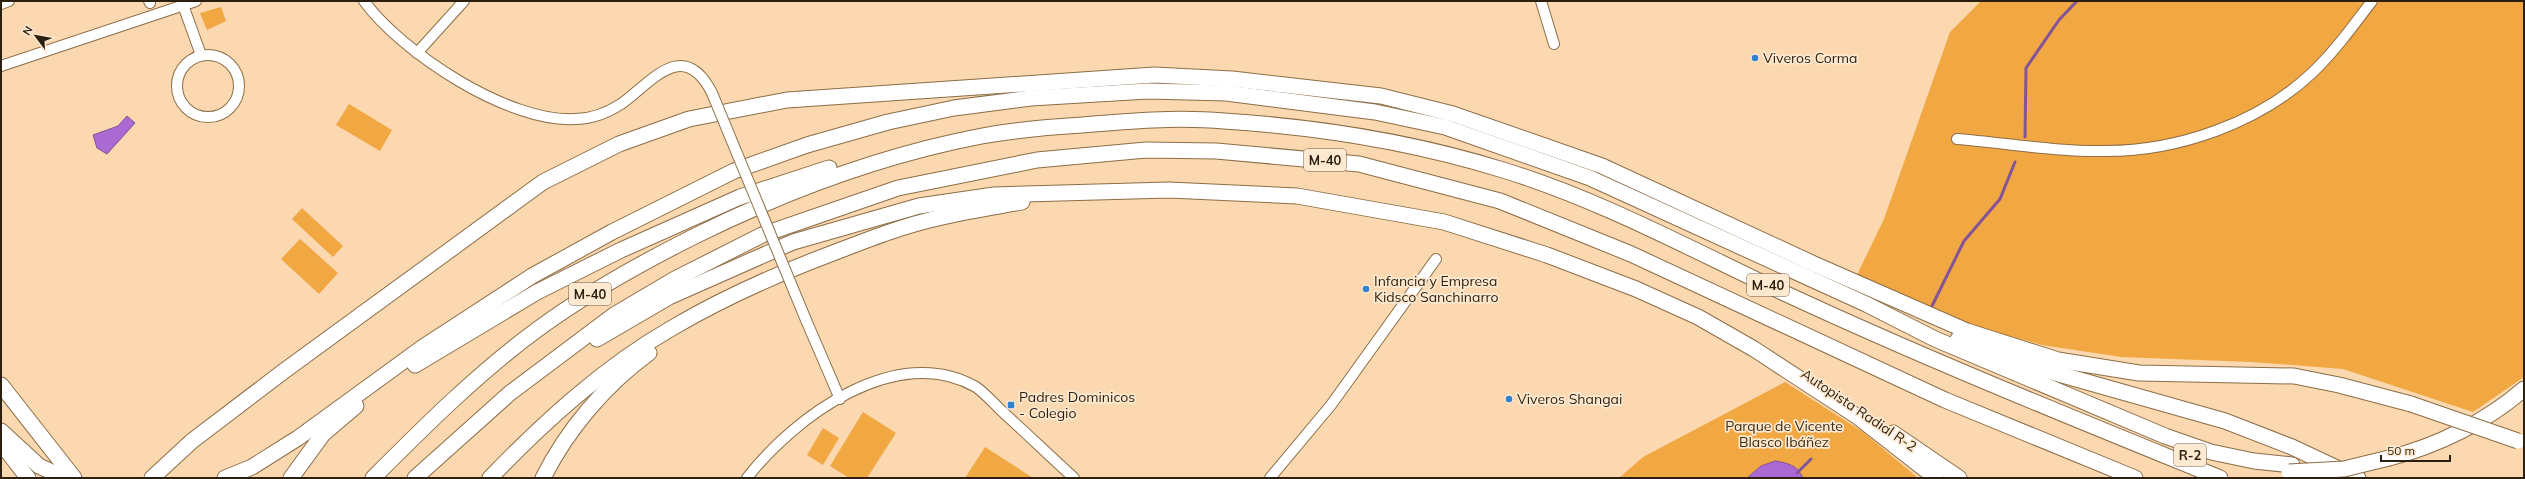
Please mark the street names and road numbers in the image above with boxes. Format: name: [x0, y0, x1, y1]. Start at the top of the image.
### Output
road number: M-40: [1304, 149, 1346, 171]
road number: M-40: [1747, 274, 1789, 296]
road number: M-40: [569, 283, 611, 305]
street label: Autopista Radial R-2: [1798, 365, 1920, 455]
road number: R-2: [2174, 444, 2206, 466]

